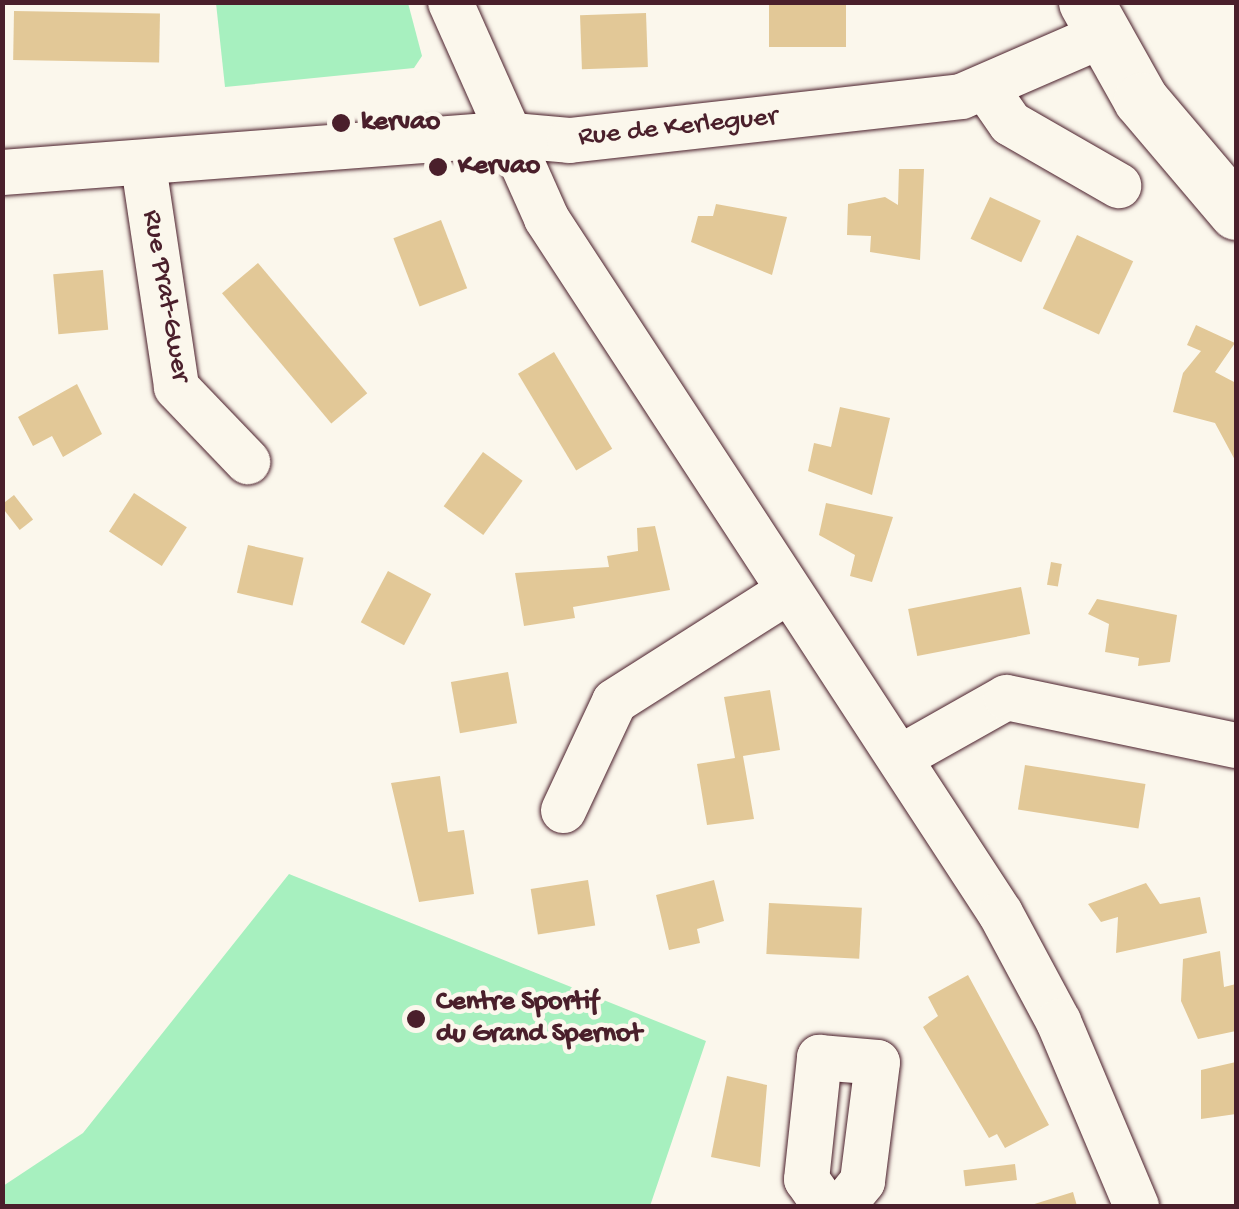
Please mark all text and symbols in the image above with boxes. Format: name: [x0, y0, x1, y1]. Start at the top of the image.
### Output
street label: Rue de Kerleguer: [577, 101, 779, 155]
place label: kervao: [361, 106, 440, 140]
marker: kervao: [330, 112, 352, 134]
place label: Kervao: [458, 150, 540, 184]
marker: Kervao: [427, 156, 449, 178]
street label: Rue Prat-Gwer: [133, 208, 197, 384]
place label: Centre Sportif du Grand Spernot: [436, 986, 642, 1052]
marker: Centre Sportif du Grand Spernot: [405, 1008, 427, 1030]

